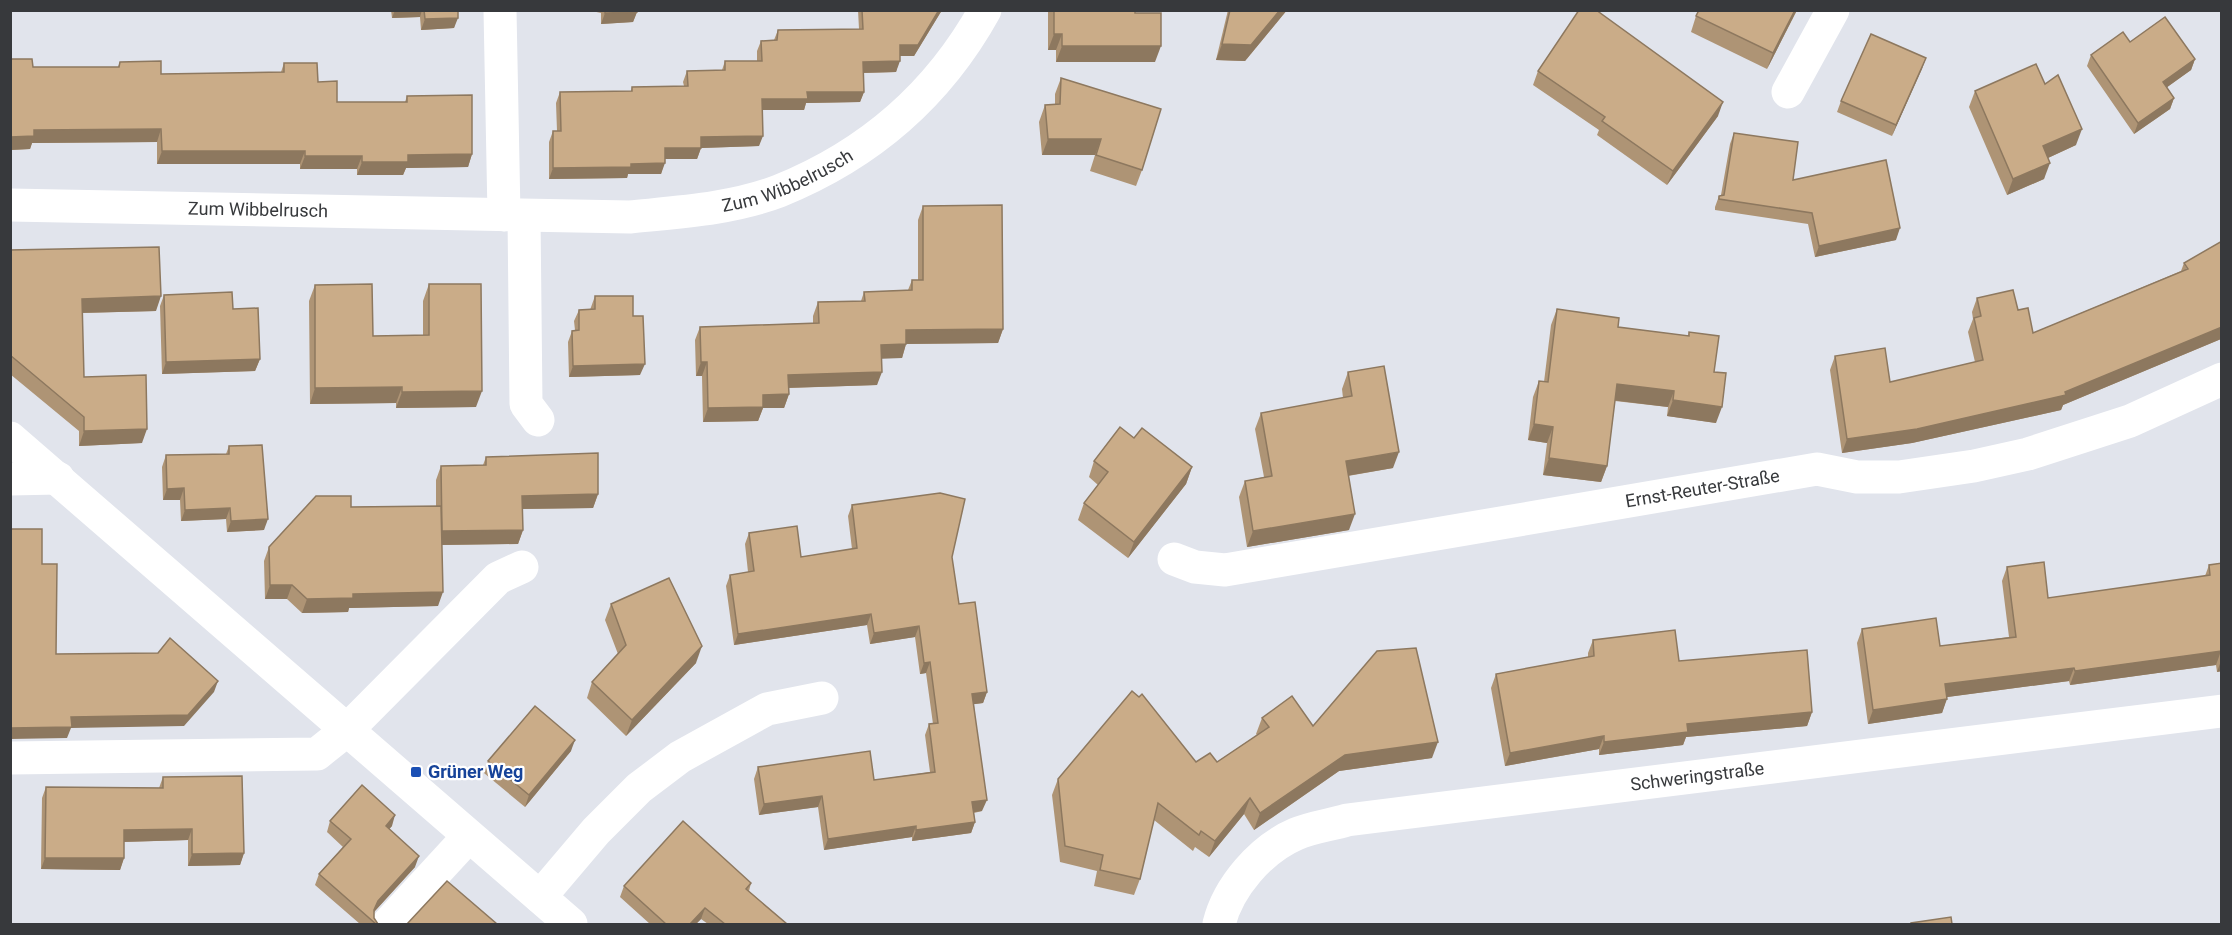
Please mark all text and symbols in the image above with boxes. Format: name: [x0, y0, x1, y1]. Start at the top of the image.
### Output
street label: Zum Wibbelrusch: [720, 145, 856, 216]
street label: Zum Wibbelrusch: [188, 197, 328, 221]
street label: Ernst-Reuter-Straße: [1624, 465, 1781, 512]
street label: Schweringstraße: [1629, 757, 1765, 795]
place label: Grüner Weg: [428, 761, 523, 782]
marker: Grüner Weg: [409, 765, 423, 779]

